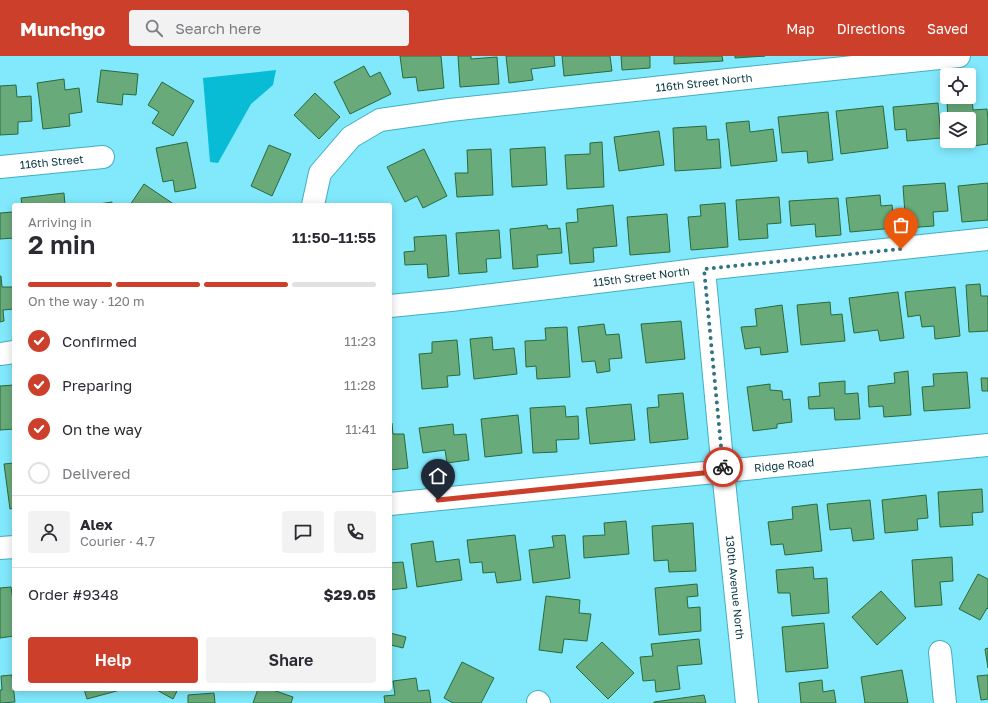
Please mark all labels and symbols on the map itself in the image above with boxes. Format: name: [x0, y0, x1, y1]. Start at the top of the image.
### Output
street label: 116th Street North: [655, 71, 753, 94]
street label: 116th Street: [19, 152, 84, 171]
pin: [884, 208, 918, 249]
street label: 115th Street North: [592, 264, 690, 289]
courier: [703, 447, 743, 487]
street label: Ridge Road: [754, 455, 815, 474]
pin: [421, 459, 455, 500]
street label: 130th Avenue North: [724, 535, 747, 640]

